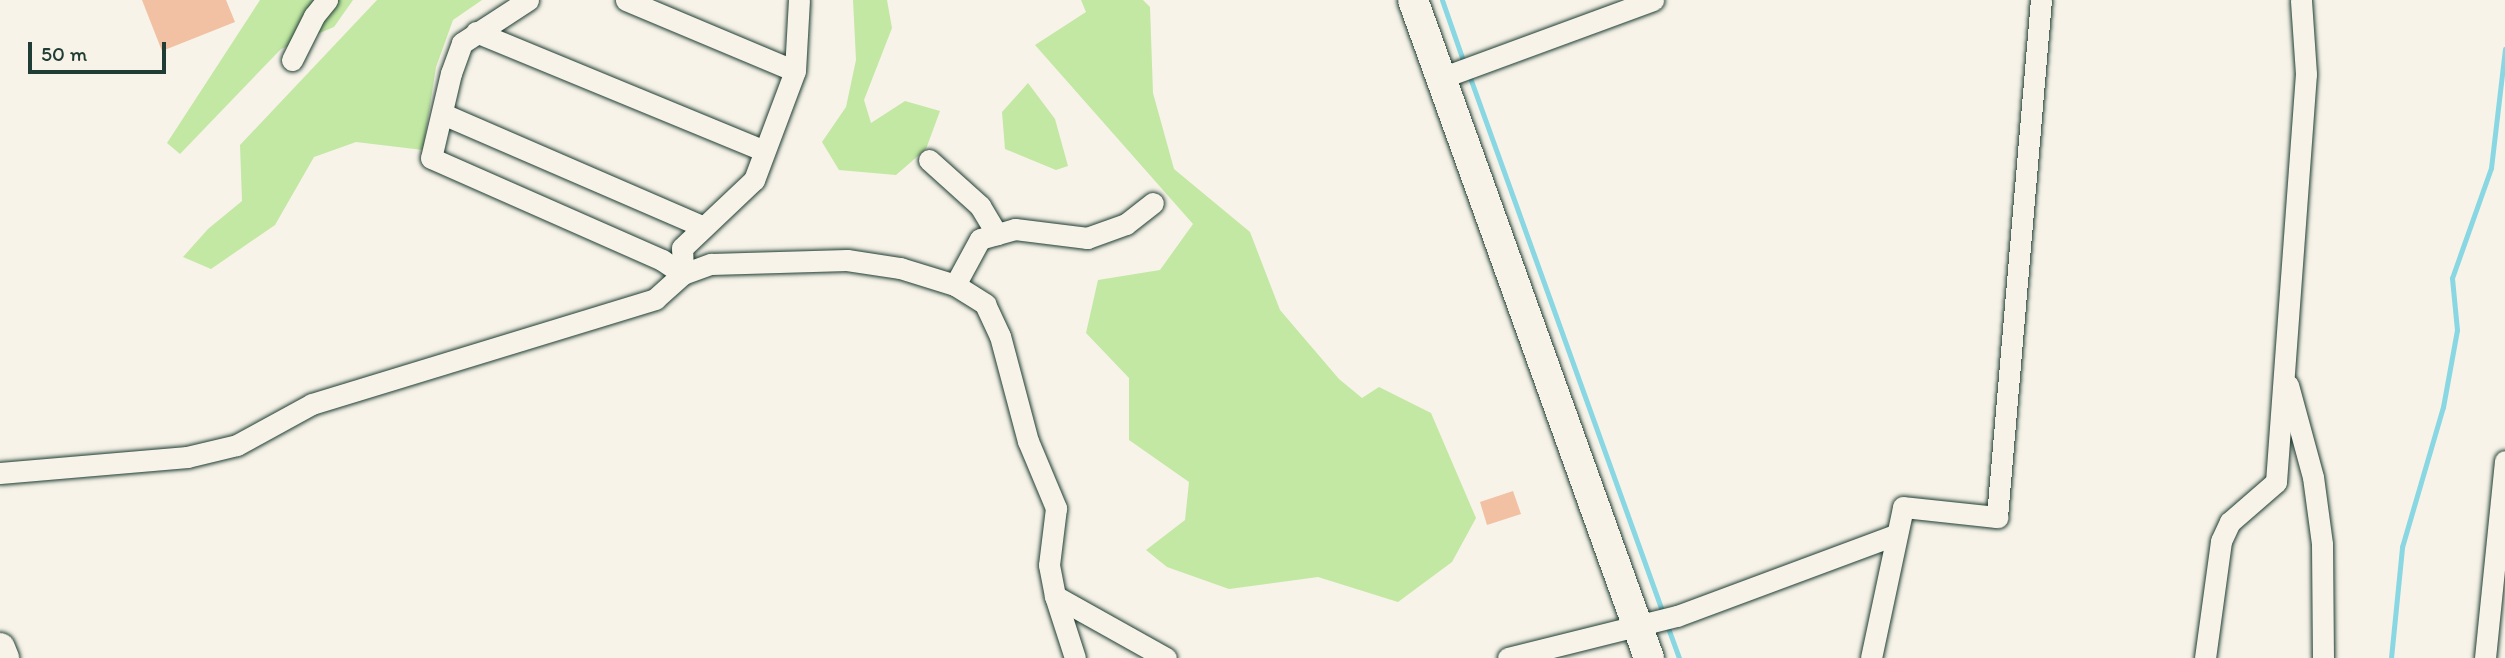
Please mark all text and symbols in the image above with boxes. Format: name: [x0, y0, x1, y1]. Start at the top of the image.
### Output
scale bar: [32, 28, 170, 72]
text: 50 m: [41, 41, 87, 66]

